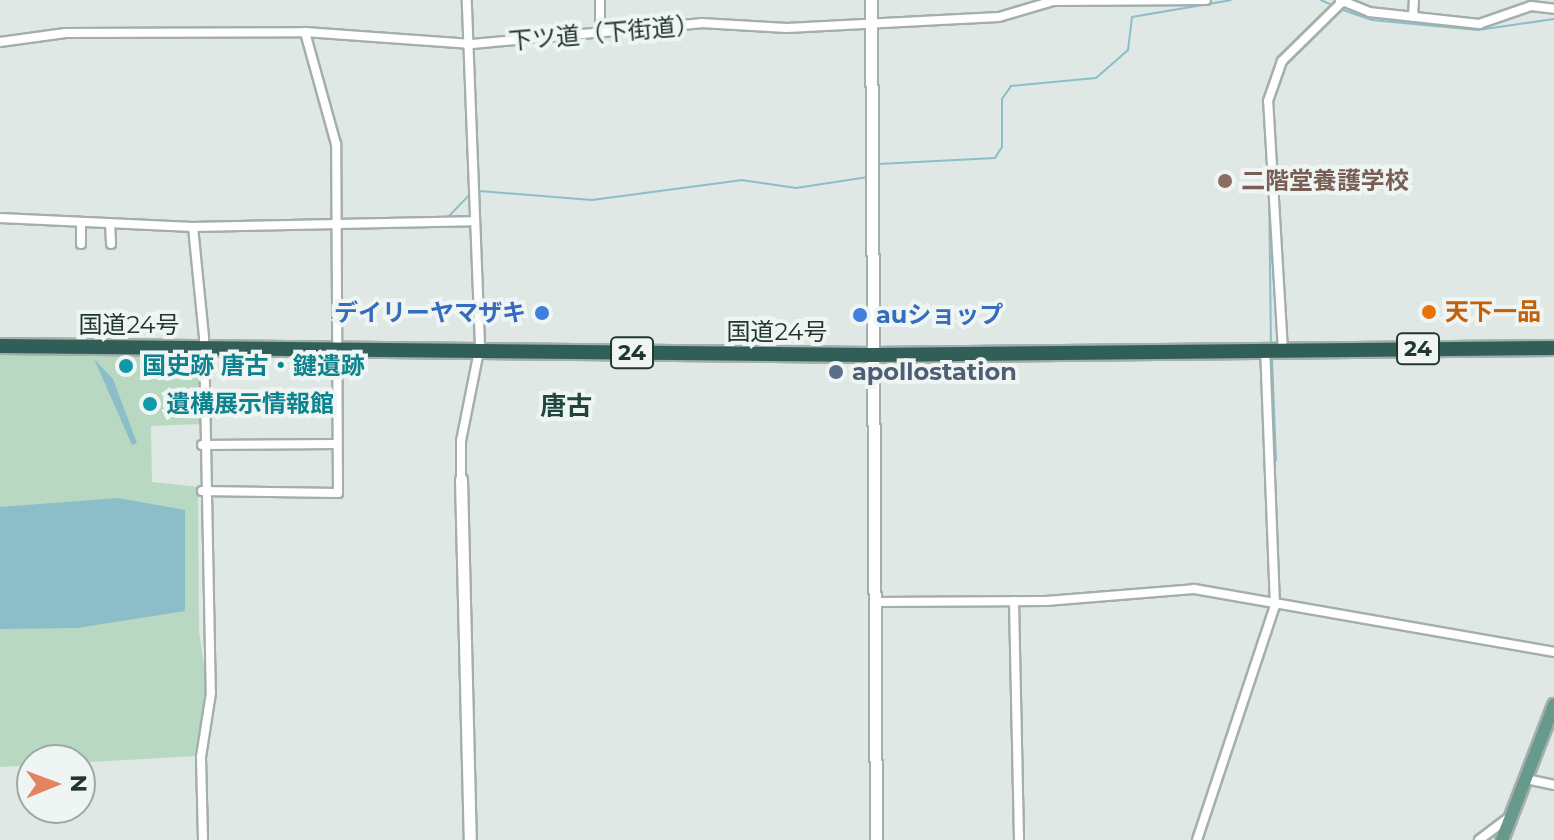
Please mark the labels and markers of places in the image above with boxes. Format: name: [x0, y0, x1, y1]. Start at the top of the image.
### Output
place label: 二階堂養護学校: [1241, 167, 1409, 195]
marker: 二階堂養護学校: [1216, 172, 1234, 190]
place label: 天下一品: [1445, 298, 1541, 326]
place label: デイリーヤマザキ: [334, 299, 526, 327]
place label: auショップ: [876, 301, 1003, 329]
marker: 天下一品: [1420, 303, 1438, 321]
marker: デイリーヤマザキ: [533, 304, 551, 322]
marker: auショップ: [851, 306, 869, 324]
place label: 国史跡 唐古・鍵遺跡: [142, 352, 365, 380]
marker: 国史跡 唐古・鍵遺跡: [117, 357, 135, 375]
place label: apollostation: [852, 358, 1017, 386]
marker: apollostation: [827, 363, 845, 381]
place label: 遺構展示情報館: [166, 390, 334, 418]
marker: 遺構展示情報館: [141, 395, 159, 413]

